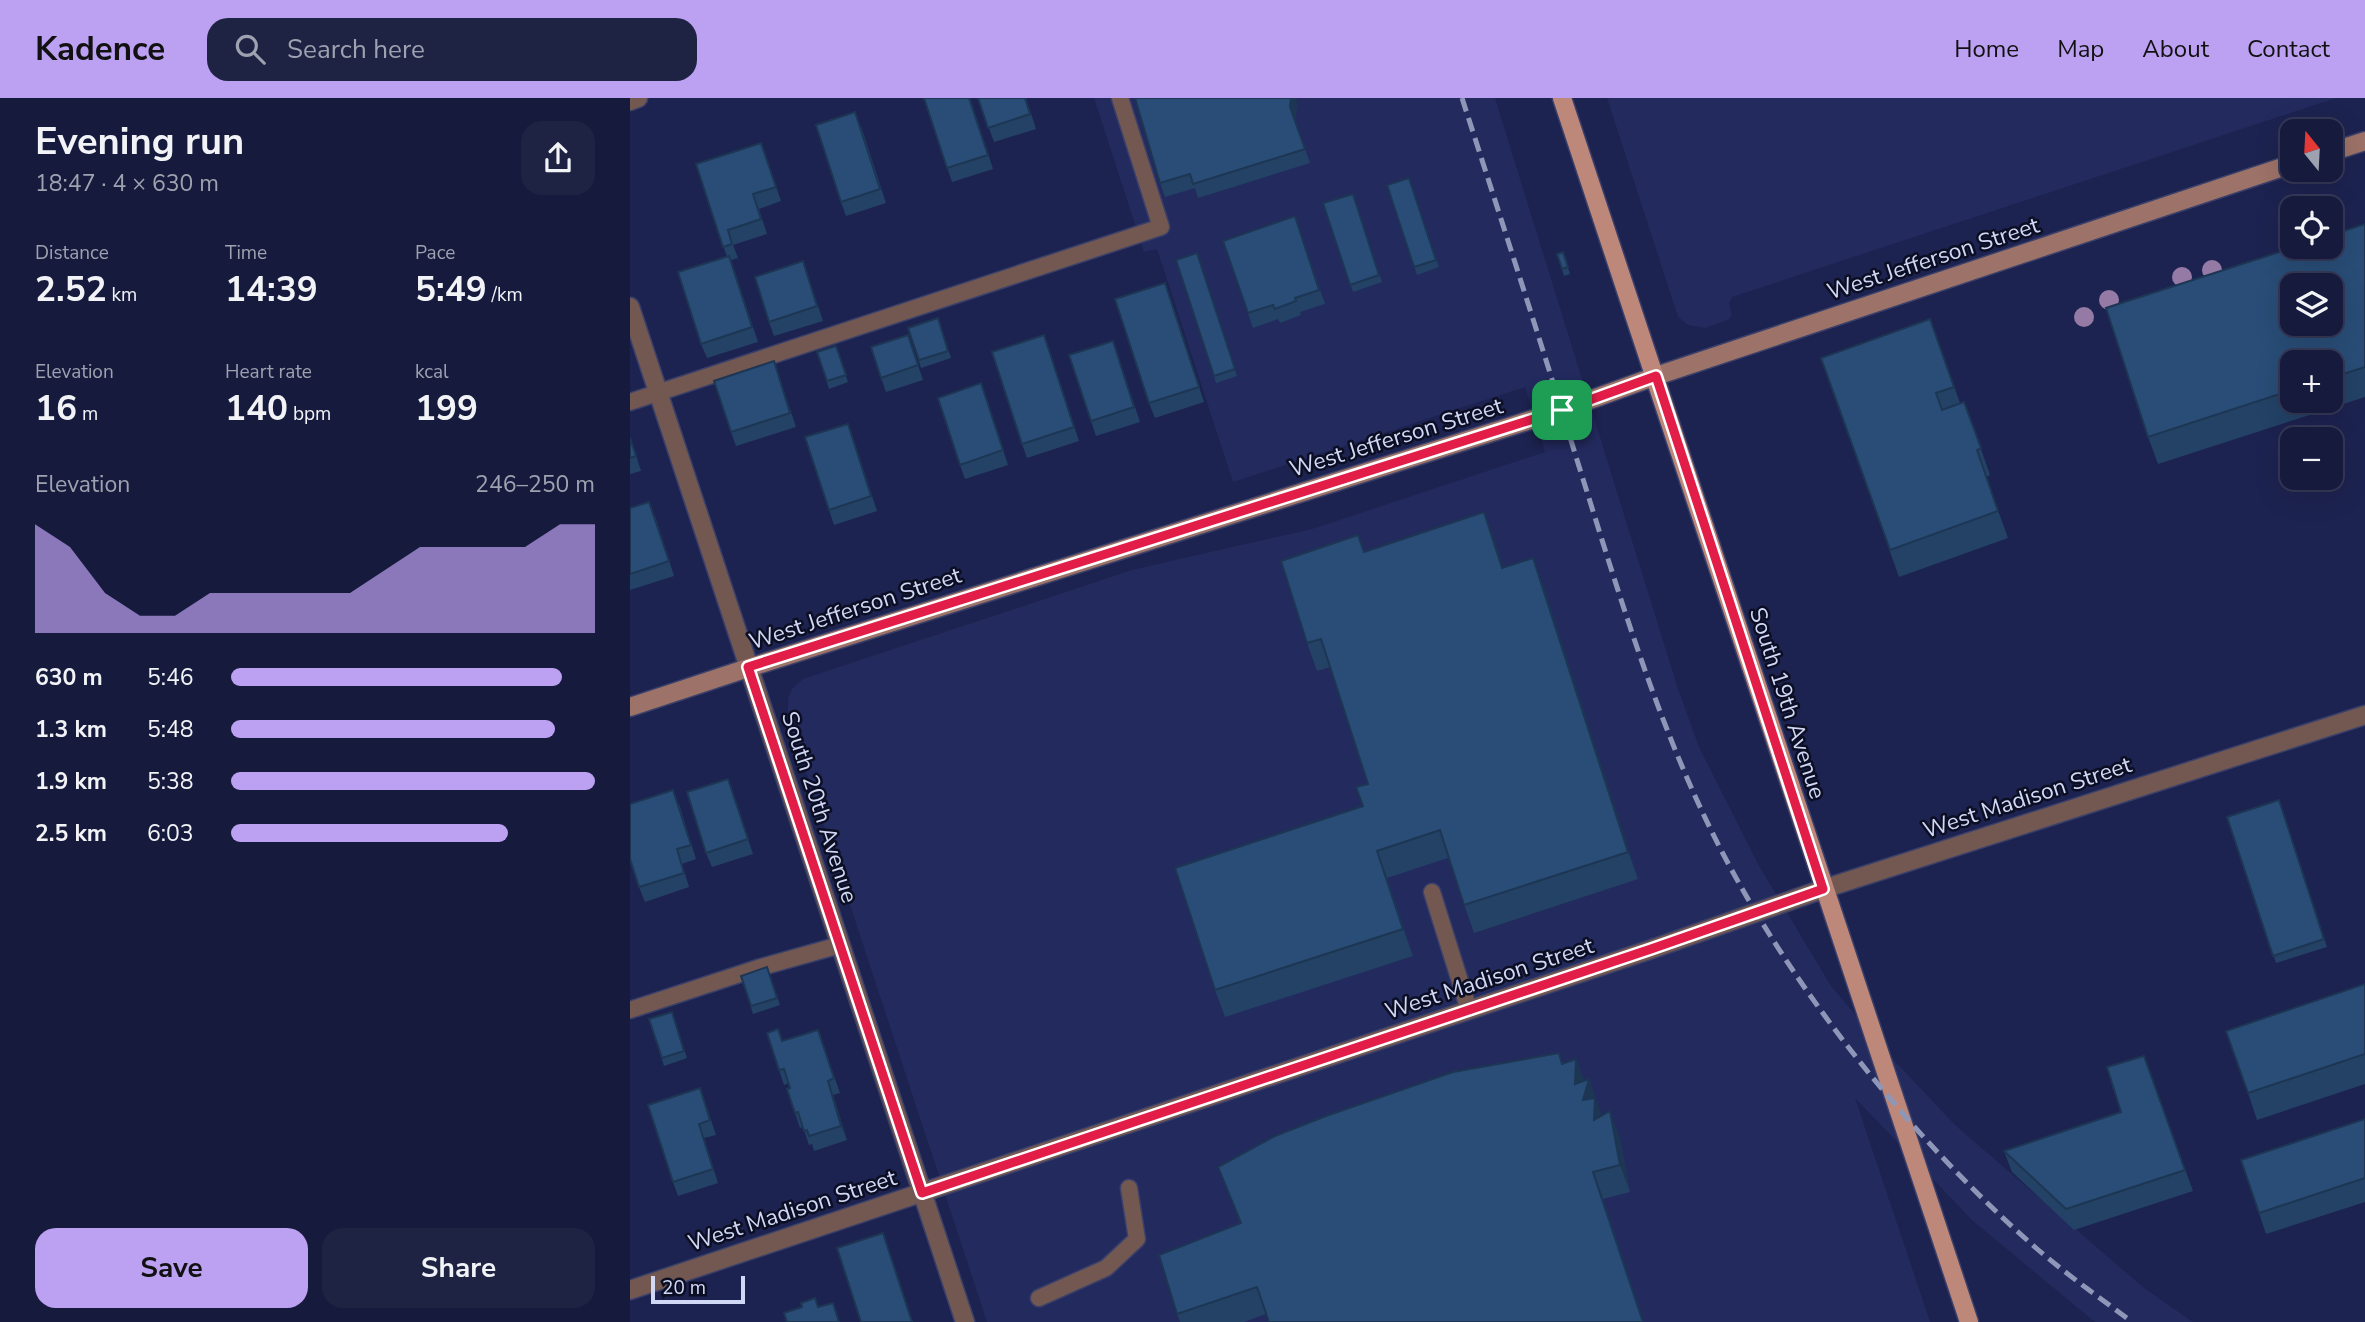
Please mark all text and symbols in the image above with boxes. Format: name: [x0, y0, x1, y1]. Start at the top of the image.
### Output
search box: [207, 18, 697, 81]
text: Kadence: [35, 27, 165, 72]
icon: search: [231, 30, 269, 68]
text: Search here: [287, 32, 425, 67]
text: Home: [1954, 33, 2019, 65]
text: Map: [2057, 33, 2104, 65]
text: About: [2142, 33, 2209, 65]
text: Contact: [2247, 33, 2330, 65]
text: Evening run: [35, 116, 244, 167]
north arrow: [2280, 119, 2343, 182]
map controls: [2280, 119, 2343, 490]
button: share: [521, 121, 595, 195]
text: 18:47 · 4 × 630 m: [35, 168, 219, 199]
button: locate: [2280, 196, 2343, 259]
street label: West Jefferson Street: [1823, 209, 2044, 307]
text: Distance: [35, 240, 109, 266]
text: Time: [225, 240, 267, 266]
text: Pace: [415, 240, 455, 266]
text: 2.52: [35, 266, 107, 313]
text: 14:39: [225, 266, 318, 313]
text: 5:49: [415, 266, 487, 313]
button: layers: [2280, 273, 2343, 336]
text: km: [107, 282, 137, 308]
text: /km: [487, 282, 523, 308]
button: +: [2280, 350, 2343, 413]
text: Elevation: [35, 359, 114, 385]
text: Heart rate: [225, 359, 312, 385]
text: kcal: [415, 359, 449, 385]
pin: [1532, 380, 1592, 440]
text: 16: [35, 385, 77, 432]
text: 140: [225, 385, 288, 432]
text: 199: [415, 385, 478, 432]
street label: West Jefferson Street: [1286, 390, 1507, 485]
icon: arrive: [1543, 391, 1581, 429]
text: m: [77, 401, 98, 427]
text: bpm: [288, 401, 331, 427]
button: −: [2280, 427, 2343, 490]
text: Elevation: [35, 469, 130, 500]
text: 246–250 m: [475, 469, 595, 500]
street label: West Jefferson Street: [745, 559, 966, 657]
street label: South 19th Avenue: [1742, 603, 1833, 803]
text: 630 m: [35, 662, 103, 693]
text: 5:46: [147, 662, 194, 693]
street label: South 20th Avenue: [774, 707, 865, 907]
text: 1.3 km: [35, 714, 107, 745]
text: 5:48: [147, 714, 194, 745]
street label: West Madison Street: [1919, 749, 2136, 846]
text: 1.9 km: [35, 766, 107, 797]
text: 5:38: [147, 766, 194, 797]
text: 2.5 km: [35, 818, 107, 849]
text: 6:03: [147, 818, 194, 849]
street label: West Madison Street: [1381, 930, 1598, 1027]
street label: West Madison Street: [684, 1162, 901, 1259]
button: Save: [35, 1228, 308, 1308]
button: Share: [322, 1228, 595, 1308]
scale bar: [651, 1273, 746, 1305]
text: 20 m: [662, 1275, 706, 1301]

